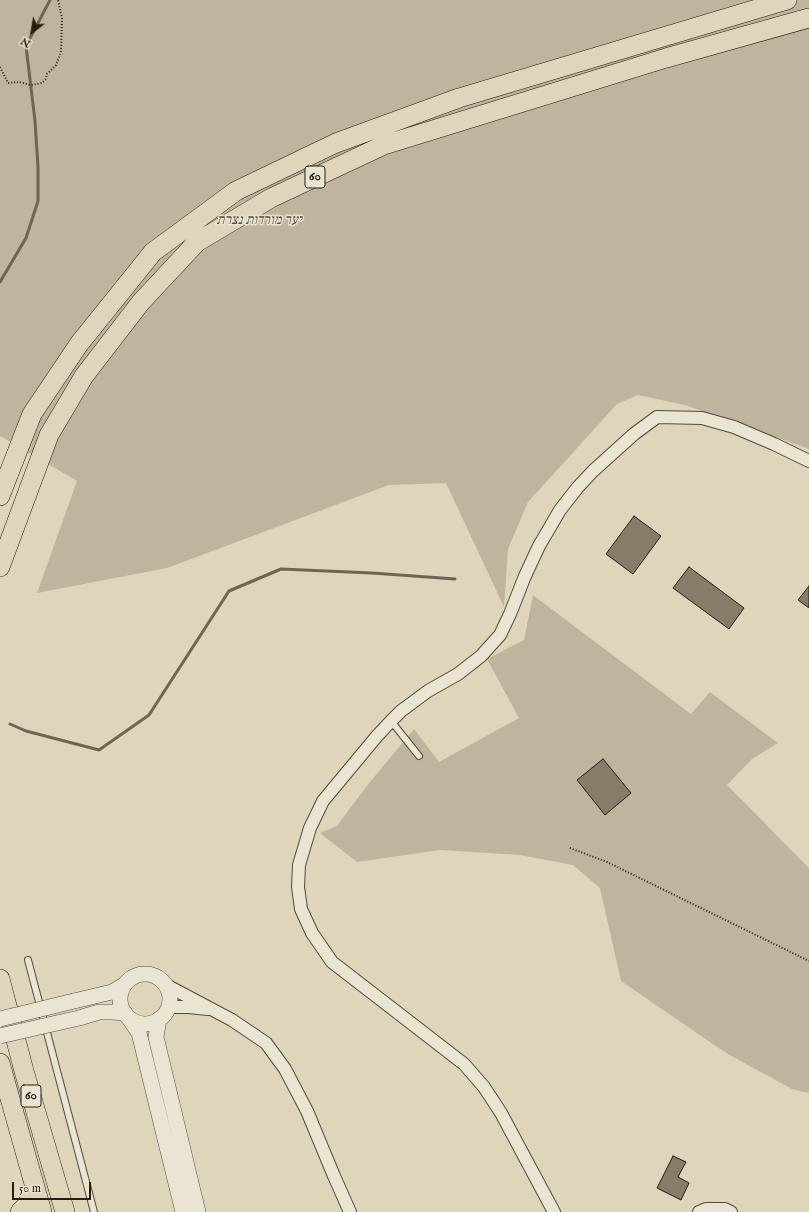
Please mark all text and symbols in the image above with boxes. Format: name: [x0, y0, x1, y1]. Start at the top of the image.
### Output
north arrow: [12, 12, 52, 52]
text: N: [18, 34, 34, 51]
road number: 60: [305, 166, 325, 188]
park label: יער מורדות נצרת: [216, 213, 302, 229]
road number: 60: [21, 1085, 41, 1107]
scale bar: [14, 1174, 93, 1200]
text: 50 m: [19, 1181, 41, 1196]

